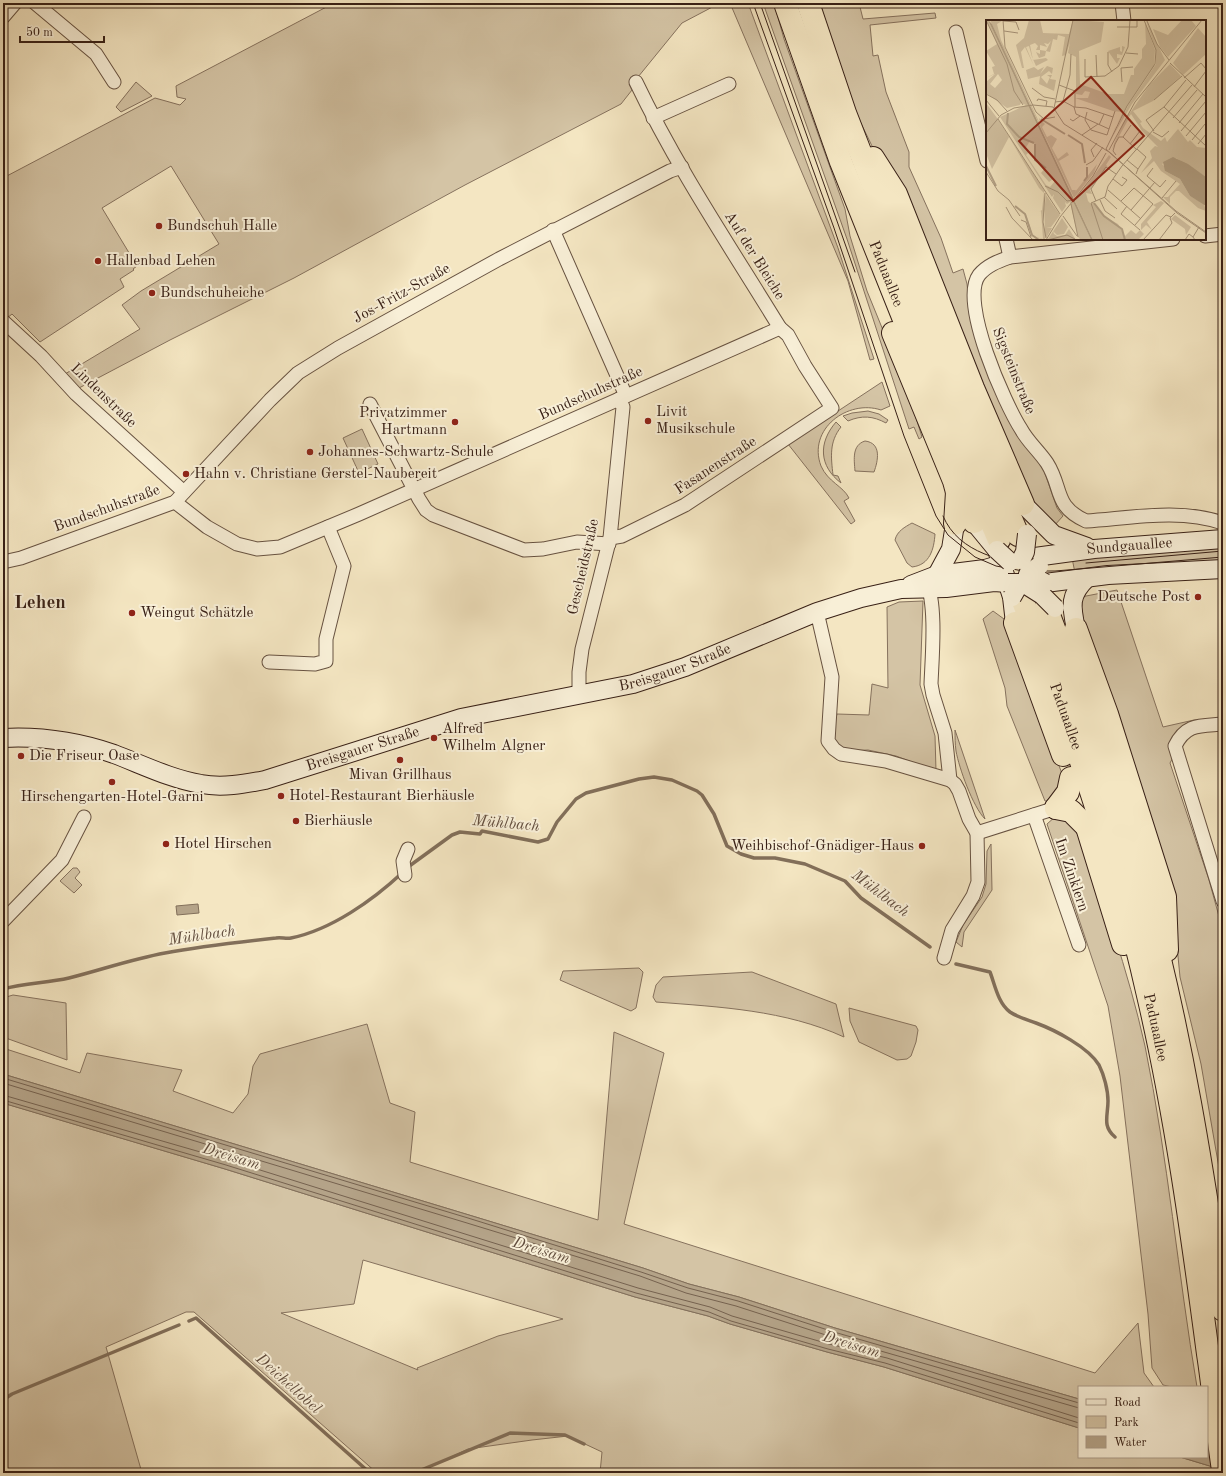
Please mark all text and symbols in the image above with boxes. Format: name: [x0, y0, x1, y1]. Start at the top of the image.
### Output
scale bar: [20, 18, 104, 44]
inset map: [986, 20, 1206, 240]
text: 50 m: [26, 26, 53, 39]
street label: Auf der Bleiche: [721, 209, 787, 303]
place label: Bundschuh Halle: [167, 219, 277, 234]
marker: Bundschuh Halle: [154, 221, 164, 231]
street label: Paduaallee: [866, 239, 906, 309]
place label: Hallenbad Lehen: [106, 254, 216, 269]
marker: Hallenbad Lehen: [93, 256, 103, 266]
street label: Jos-Fritz-Straße: [351, 261, 453, 327]
place label: Bundschuheiche: [160, 286, 264, 301]
marker: Bundschuheiche: [147, 288, 157, 298]
street label: Sigsteinstraße: [989, 325, 1037, 417]
street label: Lindenstraße: [67, 361, 139, 431]
street label: Bundschuhstraße: [537, 364, 645, 424]
place label: Livit Musikschule: [656, 405, 735, 437]
place label: Privatzimmer Hartmann: [359, 406, 447, 438]
marker: Livit Musikschule: [643, 416, 653, 426]
marker: Privatzimmer Hartmann: [450, 417, 460, 427]
street label: Fasanenstraße: [673, 434, 759, 498]
place label: Johannes-Schwartz-Schule: [318, 445, 493, 460]
marker: Johannes-Schwartz-Schule: [305, 447, 315, 457]
place label: Hahn v. Christiane Gerstel-Naubereit: [194, 467, 437, 482]
marker: Hahn v. Christiane Gerstel-Naubereit: [181, 469, 191, 479]
street label: Bundschuhstraße: [52, 483, 162, 535]
street label: Gescheidstraße: [566, 518, 602, 616]
street label: Sundgauallee: [1085, 535, 1173, 557]
place label: Deutsche Post: [1097, 590, 1190, 605]
marker: Deutsche Post: [1193, 592, 1203, 602]
district label: Lehen: [14, 594, 66, 613]
place label: Weingut Schätzle: [140, 606, 254, 621]
marker: Weingut Schätzle: [127, 608, 137, 618]
street label: Breisgauer Straße: [618, 641, 733, 694]
street label: Paduaallee: [1047, 681, 1084, 752]
place label: Alfred Wilhelm Algner: [442, 722, 545, 754]
street label: Breisgauer Straße: [304, 724, 421, 774]
marker: Alfred Wilhelm Algner: [429, 733, 439, 743]
place label: Die Friseur Oase: [29, 749, 139, 764]
marker: Die Friseur Oase: [16, 751, 26, 761]
marker: Mivan Grillhaus: [395, 755, 405, 765]
place label: Mivan Grillhaus: [349, 768, 452, 783]
marker: Hirschengarten-Hotel-Garni: [107, 777, 117, 787]
place label: Hotel-Restaurant Bierhäusle: [289, 789, 475, 804]
place label: Hirschengarten-Hotel-Garni: [20, 790, 204, 805]
marker: Hotel-Restaurant Bierhäusle: [276, 791, 286, 801]
water label: Mühlbach: [471, 813, 540, 835]
place label: Bierhäusle: [304, 814, 373, 829]
marker: Bierhäusle: [291, 816, 301, 826]
street label: Im Zinklern: [1051, 836, 1091, 914]
place label: Hotel Hirschen: [174, 837, 272, 852]
marker: Hotel Hirschen: [161, 839, 171, 849]
place label: Weihbischof-Gnädiger-Haus: [731, 839, 914, 854]
marker: Weihbischof-Gnädiger-Haus: [917, 841, 927, 851]
water label: Mühlbach: [847, 867, 912, 921]
water label: Mühlbach: [166, 923, 237, 949]
street label: Paduaallee: [1140, 992, 1170, 1063]
water label: Dreisam: [200, 1140, 262, 1173]
water label: Dreisam: [510, 1234, 572, 1267]
water label: Dreisam: [820, 1328, 882, 1361]
water label: Deicheltobel: [252, 1350, 324, 1417]
legend: [1078, 1386, 1208, 1458]
text: Road: [1114, 1397, 1141, 1409]
text: Park: [1114, 1417, 1139, 1429]
text: Water: [1114, 1437, 1147, 1449]

